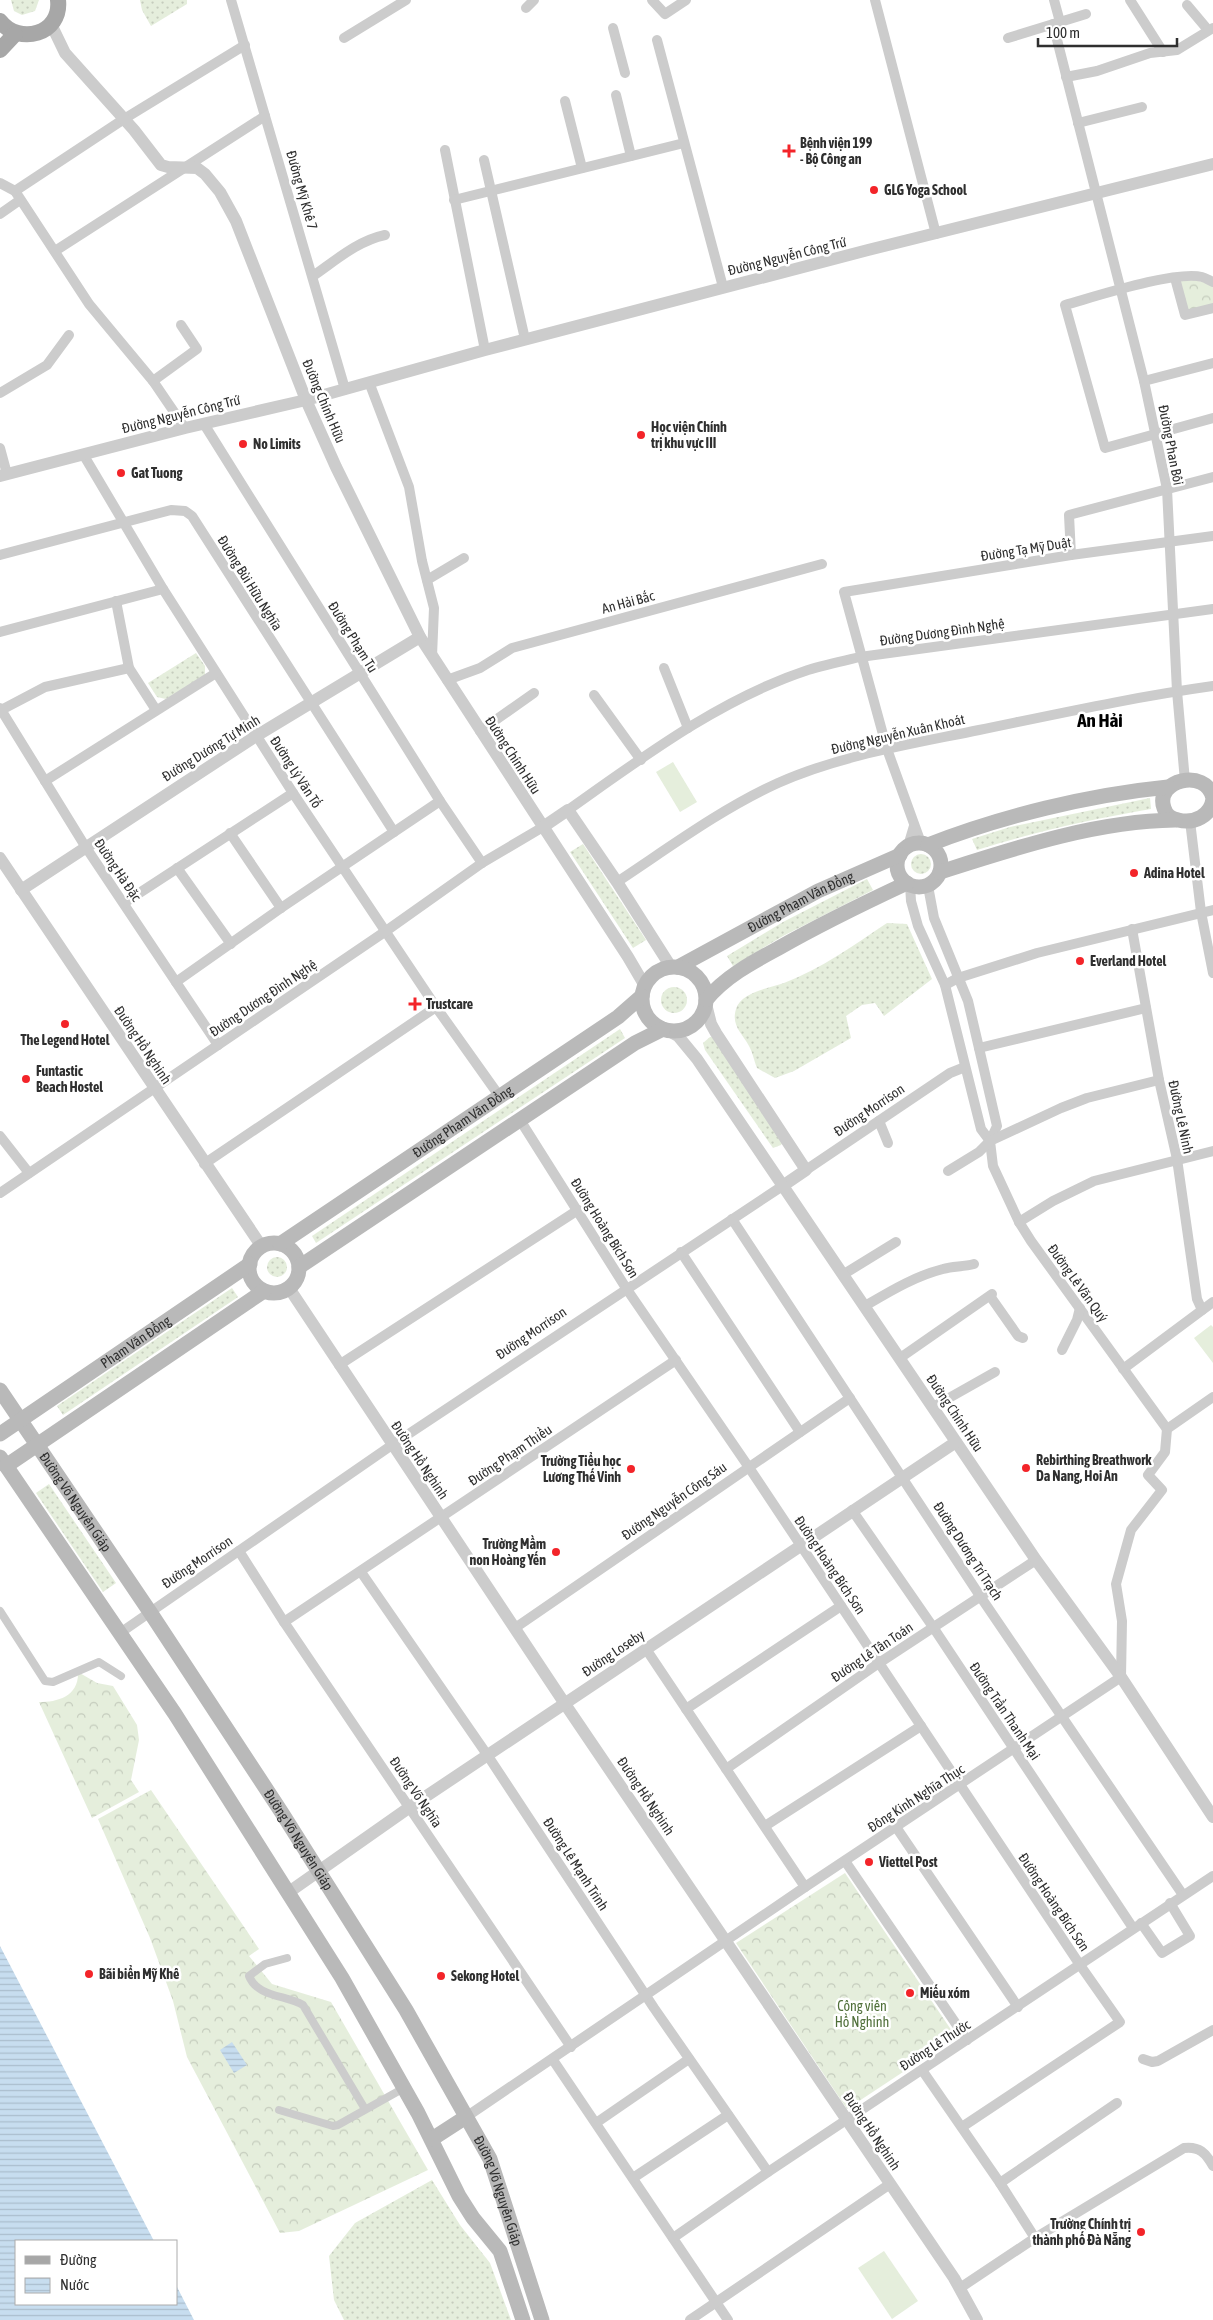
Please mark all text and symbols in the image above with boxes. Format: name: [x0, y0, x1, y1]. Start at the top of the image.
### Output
scale bar: [1038, 15, 1177, 47]
text: 100 m: [1046, 24, 1080, 41]
place label: Bệnh viện 199 - Bộ Công an: [800, 135, 873, 167]
marker: Bệnh viện 199 - Bộ Công an: [782, 144, 796, 158]
street label: Đường Mỹ Khê 7: [283, 149, 321, 231]
place label: GLG Yoga School: [884, 182, 967, 198]
marker: GLG Yoga School: [868, 184, 880, 196]
street label: Đường Nguyễn Công Trứ: [726, 233, 848, 278]
street label: Đường Chính Hữu: [299, 357, 349, 445]
street label: Đường Nguyễn Công Trứ: [120, 391, 242, 436]
street label: Đường Phan Bôi: [1155, 404, 1187, 486]
place label: Học viện Chính trị khu vực III: [650, 419, 727, 451]
marker: Học viện Chính trị khu vực III: [635, 429, 647, 441]
place label: No Limits: [253, 436, 301, 452]
marker: No Limits: [237, 438, 249, 450]
place label: Gat Tuong: [131, 465, 183, 481]
marker: Gat Tuong: [115, 467, 127, 479]
street label: Đường Bùi Hữu Nghĩa: [214, 533, 286, 633]
street label: Đường Tạ Mỹ Duật: [979, 534, 1073, 564]
street label: An Hải Bắc: [600, 587, 657, 617]
street label: Đường Phạm Tu: [325, 599, 381, 675]
street label: Đường Dương Đình Nghệ: [879, 615, 1005, 649]
district label: An Hải: [1076, 709, 1123, 731]
street label: Đường Nguyễn Xuân Khoát: [830, 711, 966, 757]
street label: Đường Dương Tự Minh: [159, 712, 263, 784]
street label: Đường Chính Hữu: [482, 713, 544, 797]
street label: Đường Lý Văn Tố: [267, 733, 326, 811]
street label: Đường Hà Đặc: [91, 836, 145, 905]
place label: Adina Hotel: [1143, 865, 1205, 881]
marker: Adina Hotel: [1128, 867, 1140, 879]
street label: Đường Phạm Văn Đồng: [745, 868, 856, 936]
place label: Everland Hotel: [1090, 953, 1167, 969]
marker: Everland Hotel: [1074, 955, 1086, 967]
street label: Đường Dương Đình Nghệ: [206, 956, 320, 1040]
place label: Trustcare: [426, 996, 473, 1012]
marker: Trustcare: [408, 997, 422, 1011]
street label: Đường Hồ Nghinh: [111, 1002, 176, 1087]
marker: The Legend Hotel: [59, 1018, 71, 1030]
place label: The Legend Hotel: [21, 1032, 110, 1048]
place label: Funtastic Beach Hostel: [36, 1063, 103, 1095]
marker: Funtastic Beach Hostel: [20, 1073, 32, 1085]
street label: Đường Lê Ninh: [1165, 1079, 1197, 1155]
street label: Đường Morrison: [831, 1081, 907, 1139]
street label: Đường Phạm Văn Đồng: [410, 1082, 516, 1161]
street label: Đường Hoàng Bích Sơn: [568, 1175, 642, 1281]
street label: Đường Lê Văn Quý: [1044, 1241, 1112, 1325]
street label: Đường Morrison: [493, 1304, 569, 1362]
street label: Phạm Văn Đồng: [98, 1312, 174, 1371]
street label: Đường Chính Hữu: [923, 1371, 987, 1455]
street label: Đường Hồ Nghinh: [388, 1417, 453, 1502]
street label: Đường Phạm Thiều: [465, 1420, 555, 1489]
street label: Đường Võ Nguyên Giáp: [36, 1449, 115, 1555]
place label: Trường Tiểu học Lương Thế Vinh: [541, 1452, 622, 1485]
place label: Rebirthing Breathwork Da Nang, Hoi An: [1036, 1452, 1152, 1484]
street label: Đường Nguyễn Công Sáu: [618, 1459, 730, 1543]
marker: Rebirthing Breathwork Da Nang, Hoi An: [1020, 1462, 1032, 1474]
marker: Trường Tiểu học Lương Thế Vinh: [625, 1463, 637, 1475]
street label: Đường Dương Trí Trạch: [930, 1499, 1006, 1603]
street label: Đường Hoàng Bích Sơn: [791, 1513, 869, 1617]
street label: Đường Morrison: [159, 1533, 235, 1591]
place label: Trường Mầm non Hoàng Yến: [469, 1535, 546, 1568]
marker: Trường Mầm non Hoàng Yến: [550, 1546, 562, 1558]
street label: Đường Lê Tân Toán: [828, 1619, 916, 1685]
street label: Đường Loseby: [579, 1626, 647, 1680]
street label: Đường Trần Thanh Mại: [966, 1659, 1044, 1763]
street label: Đường Hồ Nghinh: [614, 1753, 679, 1838]
street label: Đường Võ Nghĩa: [387, 1754, 445, 1830]
street label: Đông Kinh Nghĩa Thục: [865, 1760, 968, 1835]
street label: Đường Võ Nguyên Giáp: [261, 1786, 337, 1894]
street label: Đường Lê Mạnh Trinh: [540, 1815, 612, 1913]
street label: Đường Hoàng Bích Sơn: [1015, 1850, 1093, 1954]
place label: Viettel Post: [878, 1854, 938, 1870]
marker: Viettel Post: [863, 1856, 875, 1868]
place label: Bãi biển Mỹ Khê: [99, 1965, 179, 1982]
marker: Bãi biển Mỹ Khê: [83, 1968, 95, 1980]
place label: Sekong Hotel: [451, 1968, 519, 1984]
marker: Sekong Hotel: [435, 1970, 447, 1982]
place label: Miếu xóm: [920, 1984, 970, 2001]
marker: Miếu xóm: [904, 1987, 916, 1999]
park label: Công viên Hồ Nghinh: [835, 1998, 889, 2030]
street label: Đường Lê Thước: [897, 2016, 974, 2074]
street label: Đường Hồ Nghinh: [840, 2088, 905, 2173]
street label: Đường Võ Nguyên Giáp: [471, 2133, 526, 2248]
place label: Trường Chính trị thành phố Đà Nẵng: [1031, 2216, 1132, 2248]
marker: Trường Chính trị thành phố Đà Nẵng: [1135, 2226, 1147, 2238]
legend: [15, 2240, 178, 2305]
text: Đường: [60, 2251, 97, 2268]
text: Nước: [60, 2276, 89, 2293]

